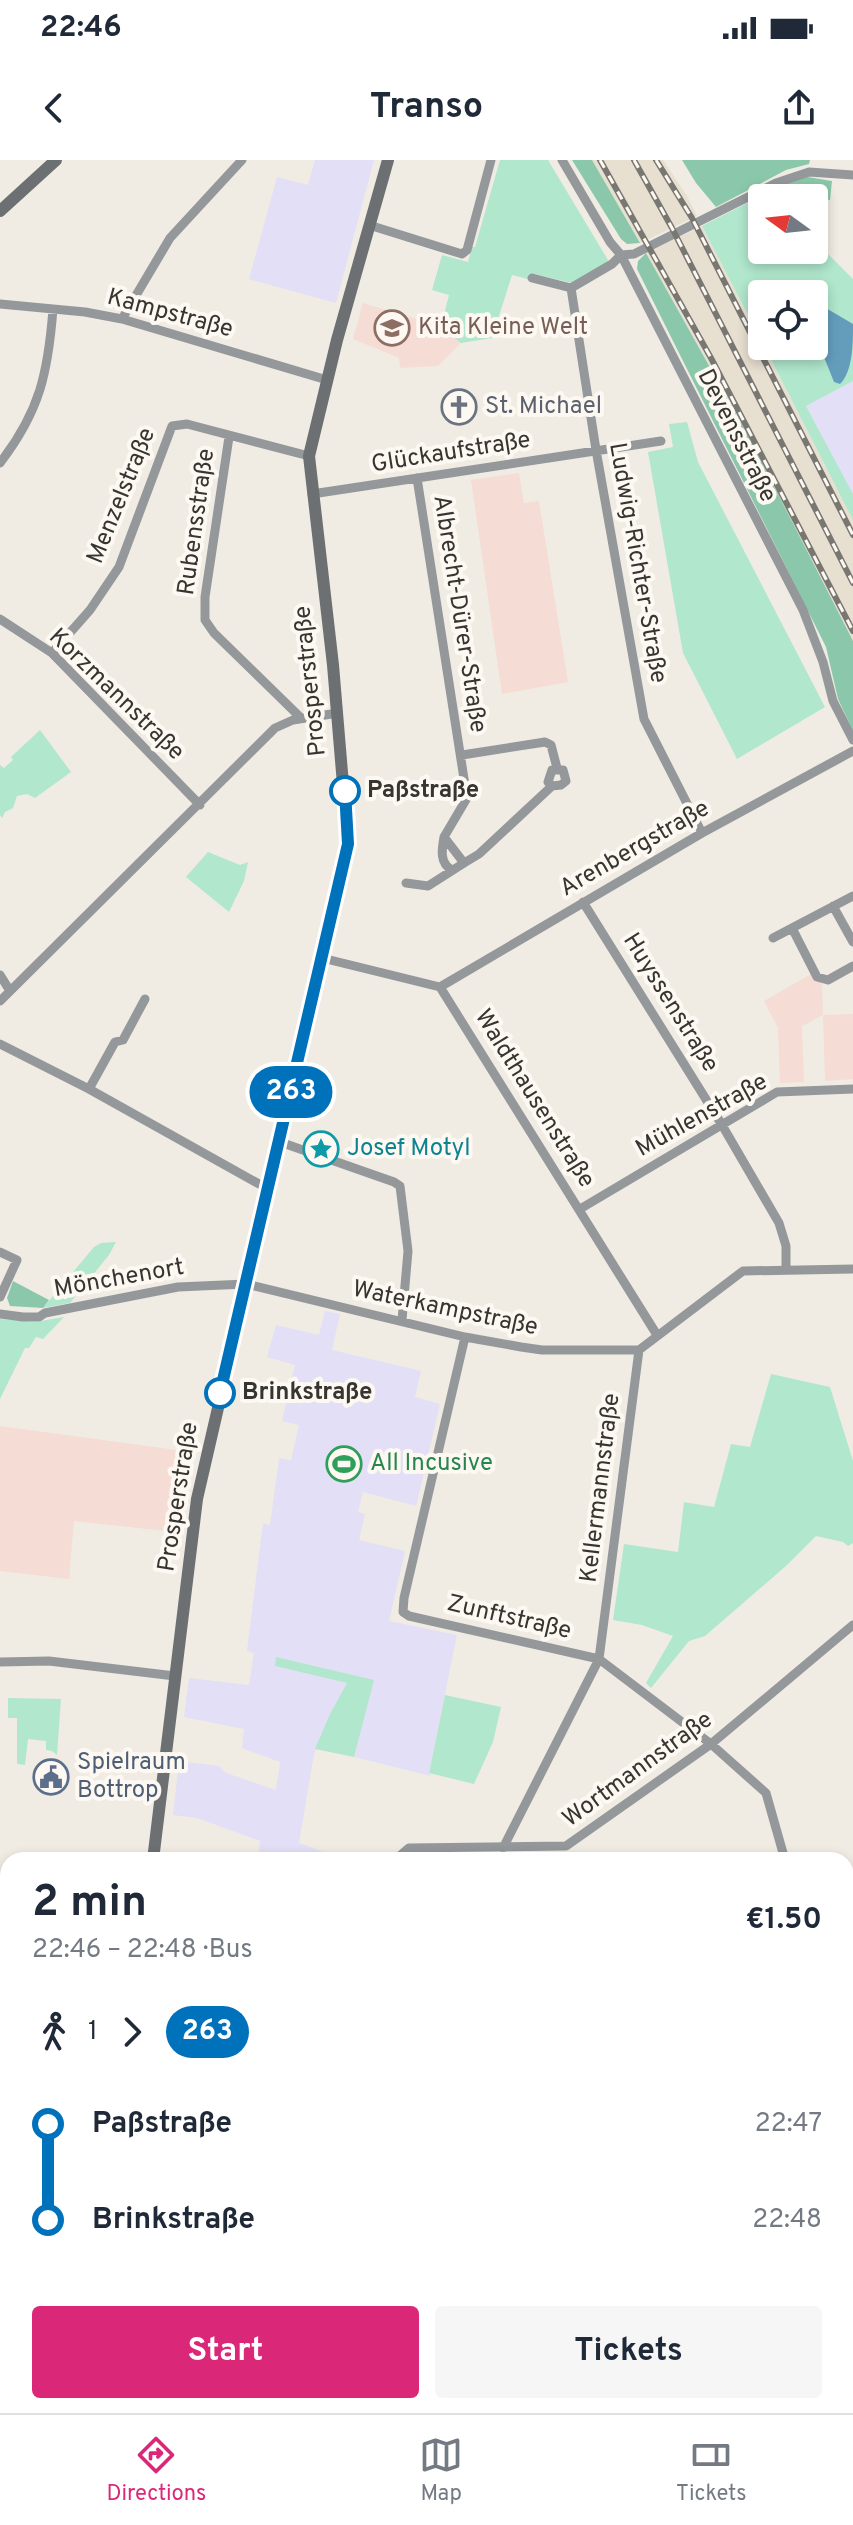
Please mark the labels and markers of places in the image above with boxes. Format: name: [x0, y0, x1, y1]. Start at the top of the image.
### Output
school or university icon: Kita Kleine Welt: [373, 309, 411, 347]
place label: Kita Kleine Welt: [418, 313, 588, 343]
church icon: St. Michael: [440, 388, 478, 426]
place label: St. Michael: [485, 392, 602, 422]
marker: Paßstraße: [330, 776, 360, 806]
place label: Paßstraße: [367, 776, 479, 806]
place icon: Josef Motyl: [302, 1130, 340, 1168]
place label: Josef Motyl: [347, 1134, 470, 1164]
marker: Brinkstraße: [205, 1378, 235, 1408]
place label: Brinkstraße: [242, 1378, 372, 1408]
sports icon: All Incusive: [325, 1445, 363, 1483]
place label: All Incusive: [370, 1449, 493, 1479]
place label: Spielraum Bottrop: [77, 1748, 186, 1806]
public building icon: Spielraum Bottrop: [32, 1758, 70, 1796]

